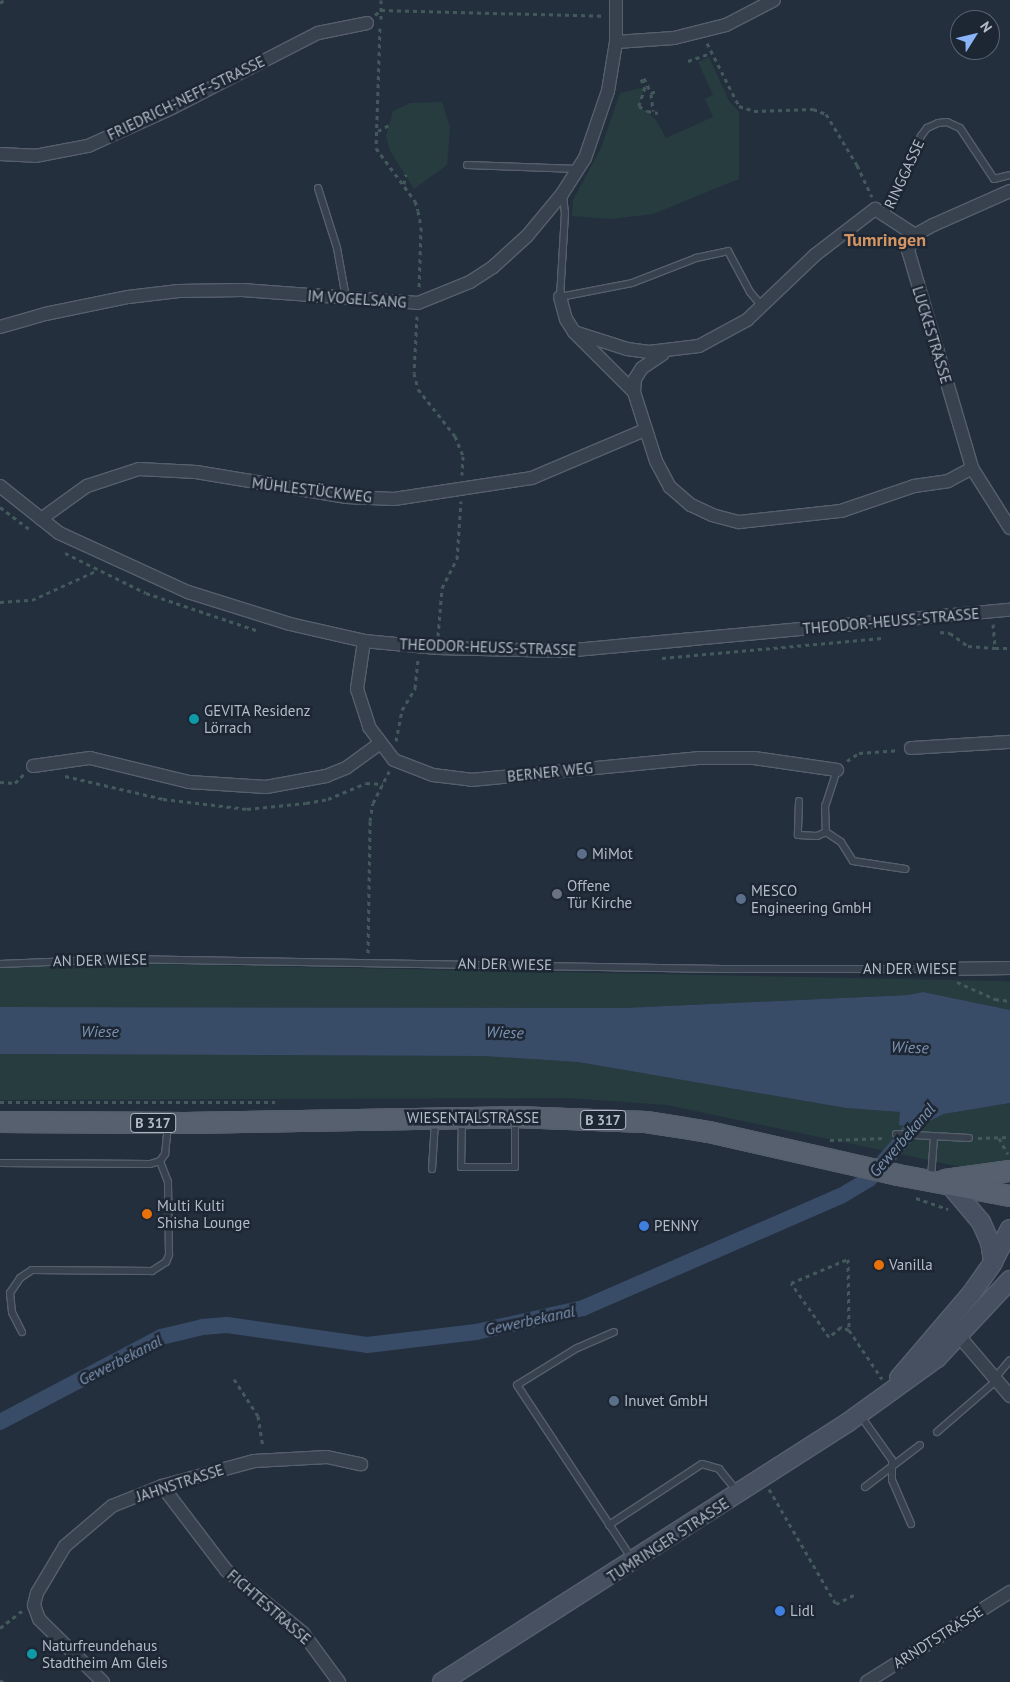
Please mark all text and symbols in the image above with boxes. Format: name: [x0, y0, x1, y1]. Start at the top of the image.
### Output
north arrow: [950, 10, 1000, 60]
text: N: [976, 18, 996, 36]
street label: FRIEDRICH-NEFF-STRASSE: [104, 52, 268, 144]
street label: RINGGASSE: [880, 136, 928, 212]
district label: Tumringen: [844, 229, 926, 251]
street label: LUCKESTRASSE: [909, 284, 955, 386]
street label: IM VOGELSANG: [307, 287, 407, 311]
street label: MÜHLESTÜCKWEG: [251, 474, 373, 506]
street label: THEODOR-HEUSS-STRASSE: [802, 604, 980, 638]
street label: THEODOR-HEUSS-STRASSE: [399, 635, 577, 659]
place label: GEVITA Residenz Lörrach: [204, 701, 311, 736]
marker: GEVITA Residenz Lörrach: [188, 713, 200, 725]
street label: BERNER WEG: [506, 759, 594, 785]
place label: MiMot: [592, 845, 633, 863]
marker: MiMot: [576, 848, 588, 860]
place label: Offene Tür Kirche: [567, 876, 632, 911]
place label: MESCO Engineering GmbH: [751, 881, 872, 916]
marker: Offene Tür Kirche: [551, 888, 563, 900]
marker: MESCO Engineering GmbH: [735, 893, 747, 905]
street label: AN DER WIESE: [53, 950, 147, 970]
street label: AN DER WIESE: [458, 954, 552, 974]
street label: AN DER WIESE: [863, 960, 957, 978]
water label: Wiese: [81, 1021, 119, 1041]
water label: Wiese: [486, 1022, 524, 1042]
water label: Wiese: [891, 1037, 929, 1057]
water label: Gewerbekanal: [865, 1099, 939, 1181]
road number: B 317: [579, 1108, 627, 1132]
street label: WIESENTALSTRASSE: [407, 1109, 539, 1127]
road number: B 317: [129, 1112, 177, 1134]
place label: Multi Kulti Shisha Lounge: [157, 1196, 250, 1231]
marker: Multi Kulti Shisha Lounge: [141, 1208, 153, 1220]
place label: PENNY: [654, 1217, 699, 1235]
marker: PENNY: [638, 1220, 650, 1232]
place label: Vanilla: [889, 1256, 933, 1274]
marker: Vanilla: [873, 1259, 885, 1271]
water label: Gewerbekanal: [483, 1301, 577, 1339]
water label: Gewerbekanal: [75, 1331, 165, 1389]
place label: Inuvet GmbH: [624, 1392, 708, 1410]
marker: Inuvet GmbH: [608, 1395, 620, 1407]
street label: JAHNSTRASSE: [134, 1460, 226, 1506]
street label: TUMRINGER STRASSE: [604, 1494, 732, 1586]
street label: FICHTESTRASSE: [224, 1566, 314, 1648]
place label: Lidl: [790, 1602, 814, 1620]
street label: ARNDTSTRASSE: [890, 1602, 986, 1672]
marker: Lidl: [774, 1605, 786, 1617]
place label: Naturfreundehaus Stadtheim Am Gleis: [42, 1636, 168, 1671]
marker: Naturfreundehaus Stadtheim Am Gleis: [26, 1648, 38, 1660]

